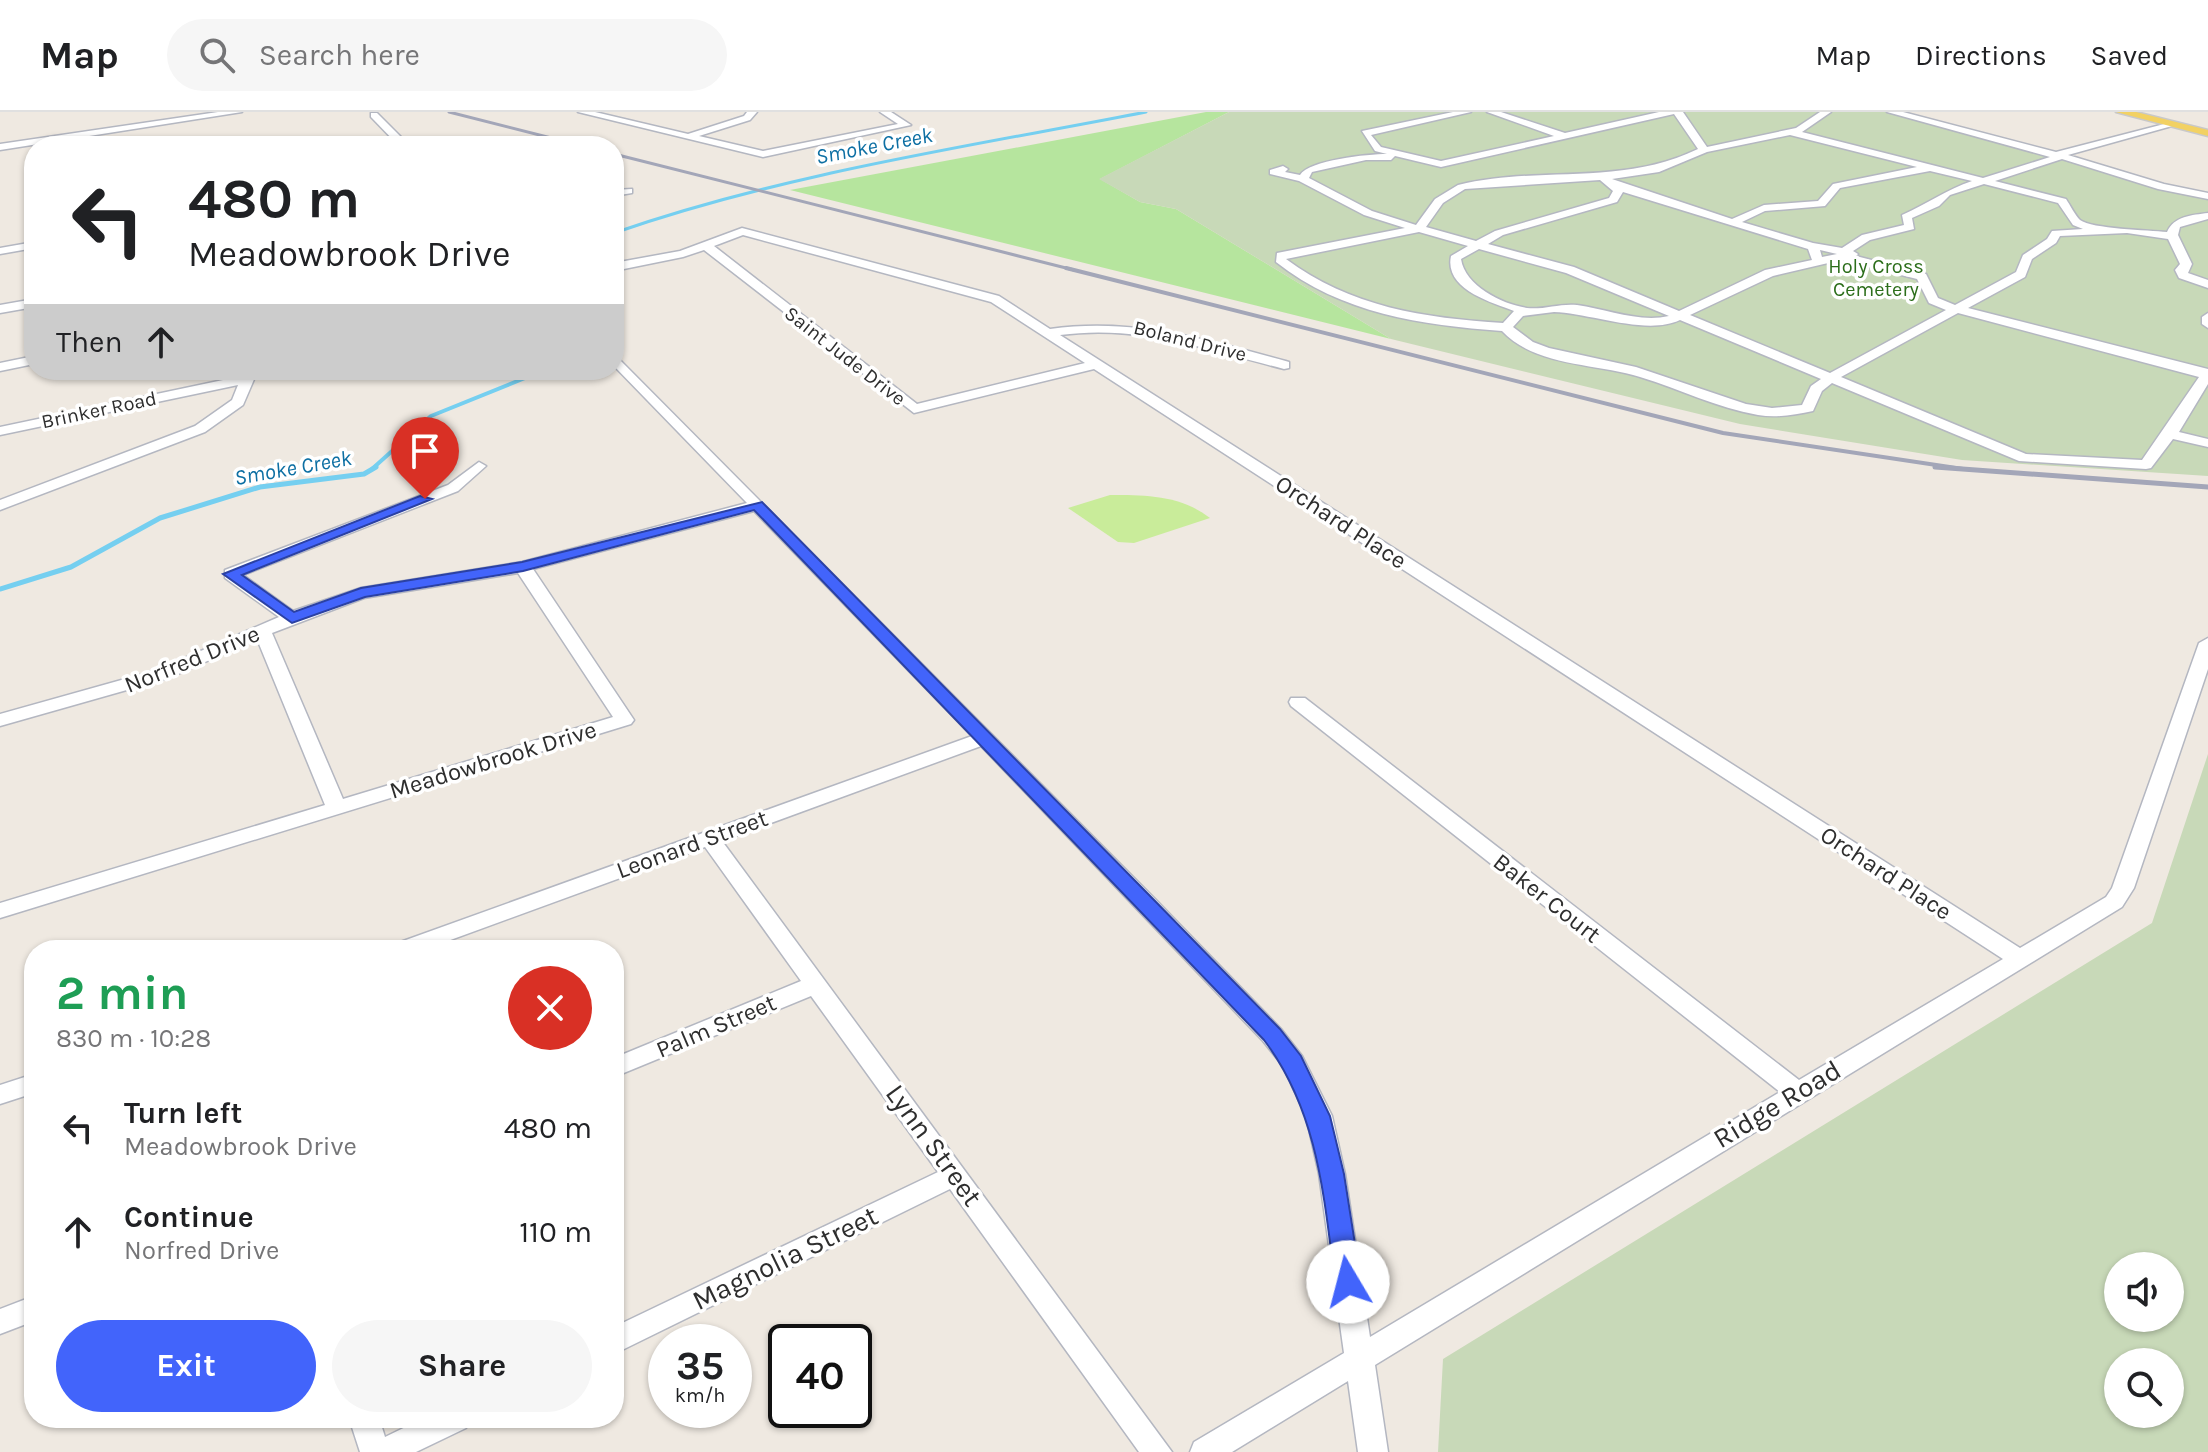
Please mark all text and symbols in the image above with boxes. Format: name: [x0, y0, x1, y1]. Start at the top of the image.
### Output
search box: [167, 19, 727, 91]
text: Map: [40, 33, 119, 78]
icon: search: [195, 33, 239, 77]
text: Search here: [259, 37, 420, 73]
text: Map: [1816, 39, 1871, 72]
text: Directions: [1915, 39, 2047, 72]
text: Saved: [2091, 39, 2168, 72]
water label: Smoke Creek: [813, 122, 935, 170]
text: 480 m: [188, 166, 360, 231]
icon: left: [56, 168, 160, 272]
text: Meadowbrook Drive: [188, 233, 511, 275]
park label: Holy Cross Cemetery: [1828, 255, 1924, 301]
street label: Saint Jude Drive: [780, 302, 910, 410]
street label: Boland Drive: [1131, 316, 1249, 366]
icon: ahead: [139, 320, 183, 364]
text: Then: [56, 324, 123, 360]
street label: Brinker Road: [39, 387, 159, 433]
pin: [391, 417, 459, 499]
icon: arrive: [403, 429, 447, 473]
water label: Smoke Creek: [232, 445, 354, 491]
street label: Orchard Place: [1270, 469, 1412, 575]
street label: Norfred Drive: [120, 619, 264, 699]
street label: Meadowbrook Drive: [386, 715, 600, 805]
street label: Leonard Street: [613, 804, 771, 884]
street label: Orchard Place: [1815, 820, 1957, 926]
street label: Baker Court: [1488, 847, 1606, 949]
text: 2 min: [56, 965, 188, 1021]
button: close: [508, 966, 592, 1050]
street label: Palm Street: [652, 988, 780, 1064]
text: 830 m · 10:28: [56, 1023, 211, 1054]
street label: Ridge Road: [1707, 1053, 1847, 1155]
street label: Lynn Street: [879, 1078, 989, 1212]
text: Turn left: [124, 1095, 242, 1131]
icon: left: [56, 1106, 100, 1150]
text: 480 m: [504, 1110, 592, 1146]
text: Meadowbrook Drive: [124, 1131, 357, 1162]
text: Continue: [124, 1199, 254, 1235]
street label: Magnolia Street: [687, 1199, 883, 1317]
icon: ahead: [56, 1210, 100, 1254]
text: 110 m: [519, 1214, 592, 1250]
text: Norfred Drive: [124, 1235, 279, 1266]
position arrow: [1306, 1240, 1390, 1324]
map controls: [2104, 1252, 2184, 1428]
button: sound: [2104, 1252, 2184, 1332]
button: Exit: [56, 1320, 316, 1412]
button: Share: [332, 1320, 592, 1412]
speed limit sign: 40: [768, 1324, 872, 1428]
text: 35: [676, 1342, 724, 1389]
button: search: [2104, 1348, 2184, 1428]
text: km/h: [675, 1384, 725, 1407]

